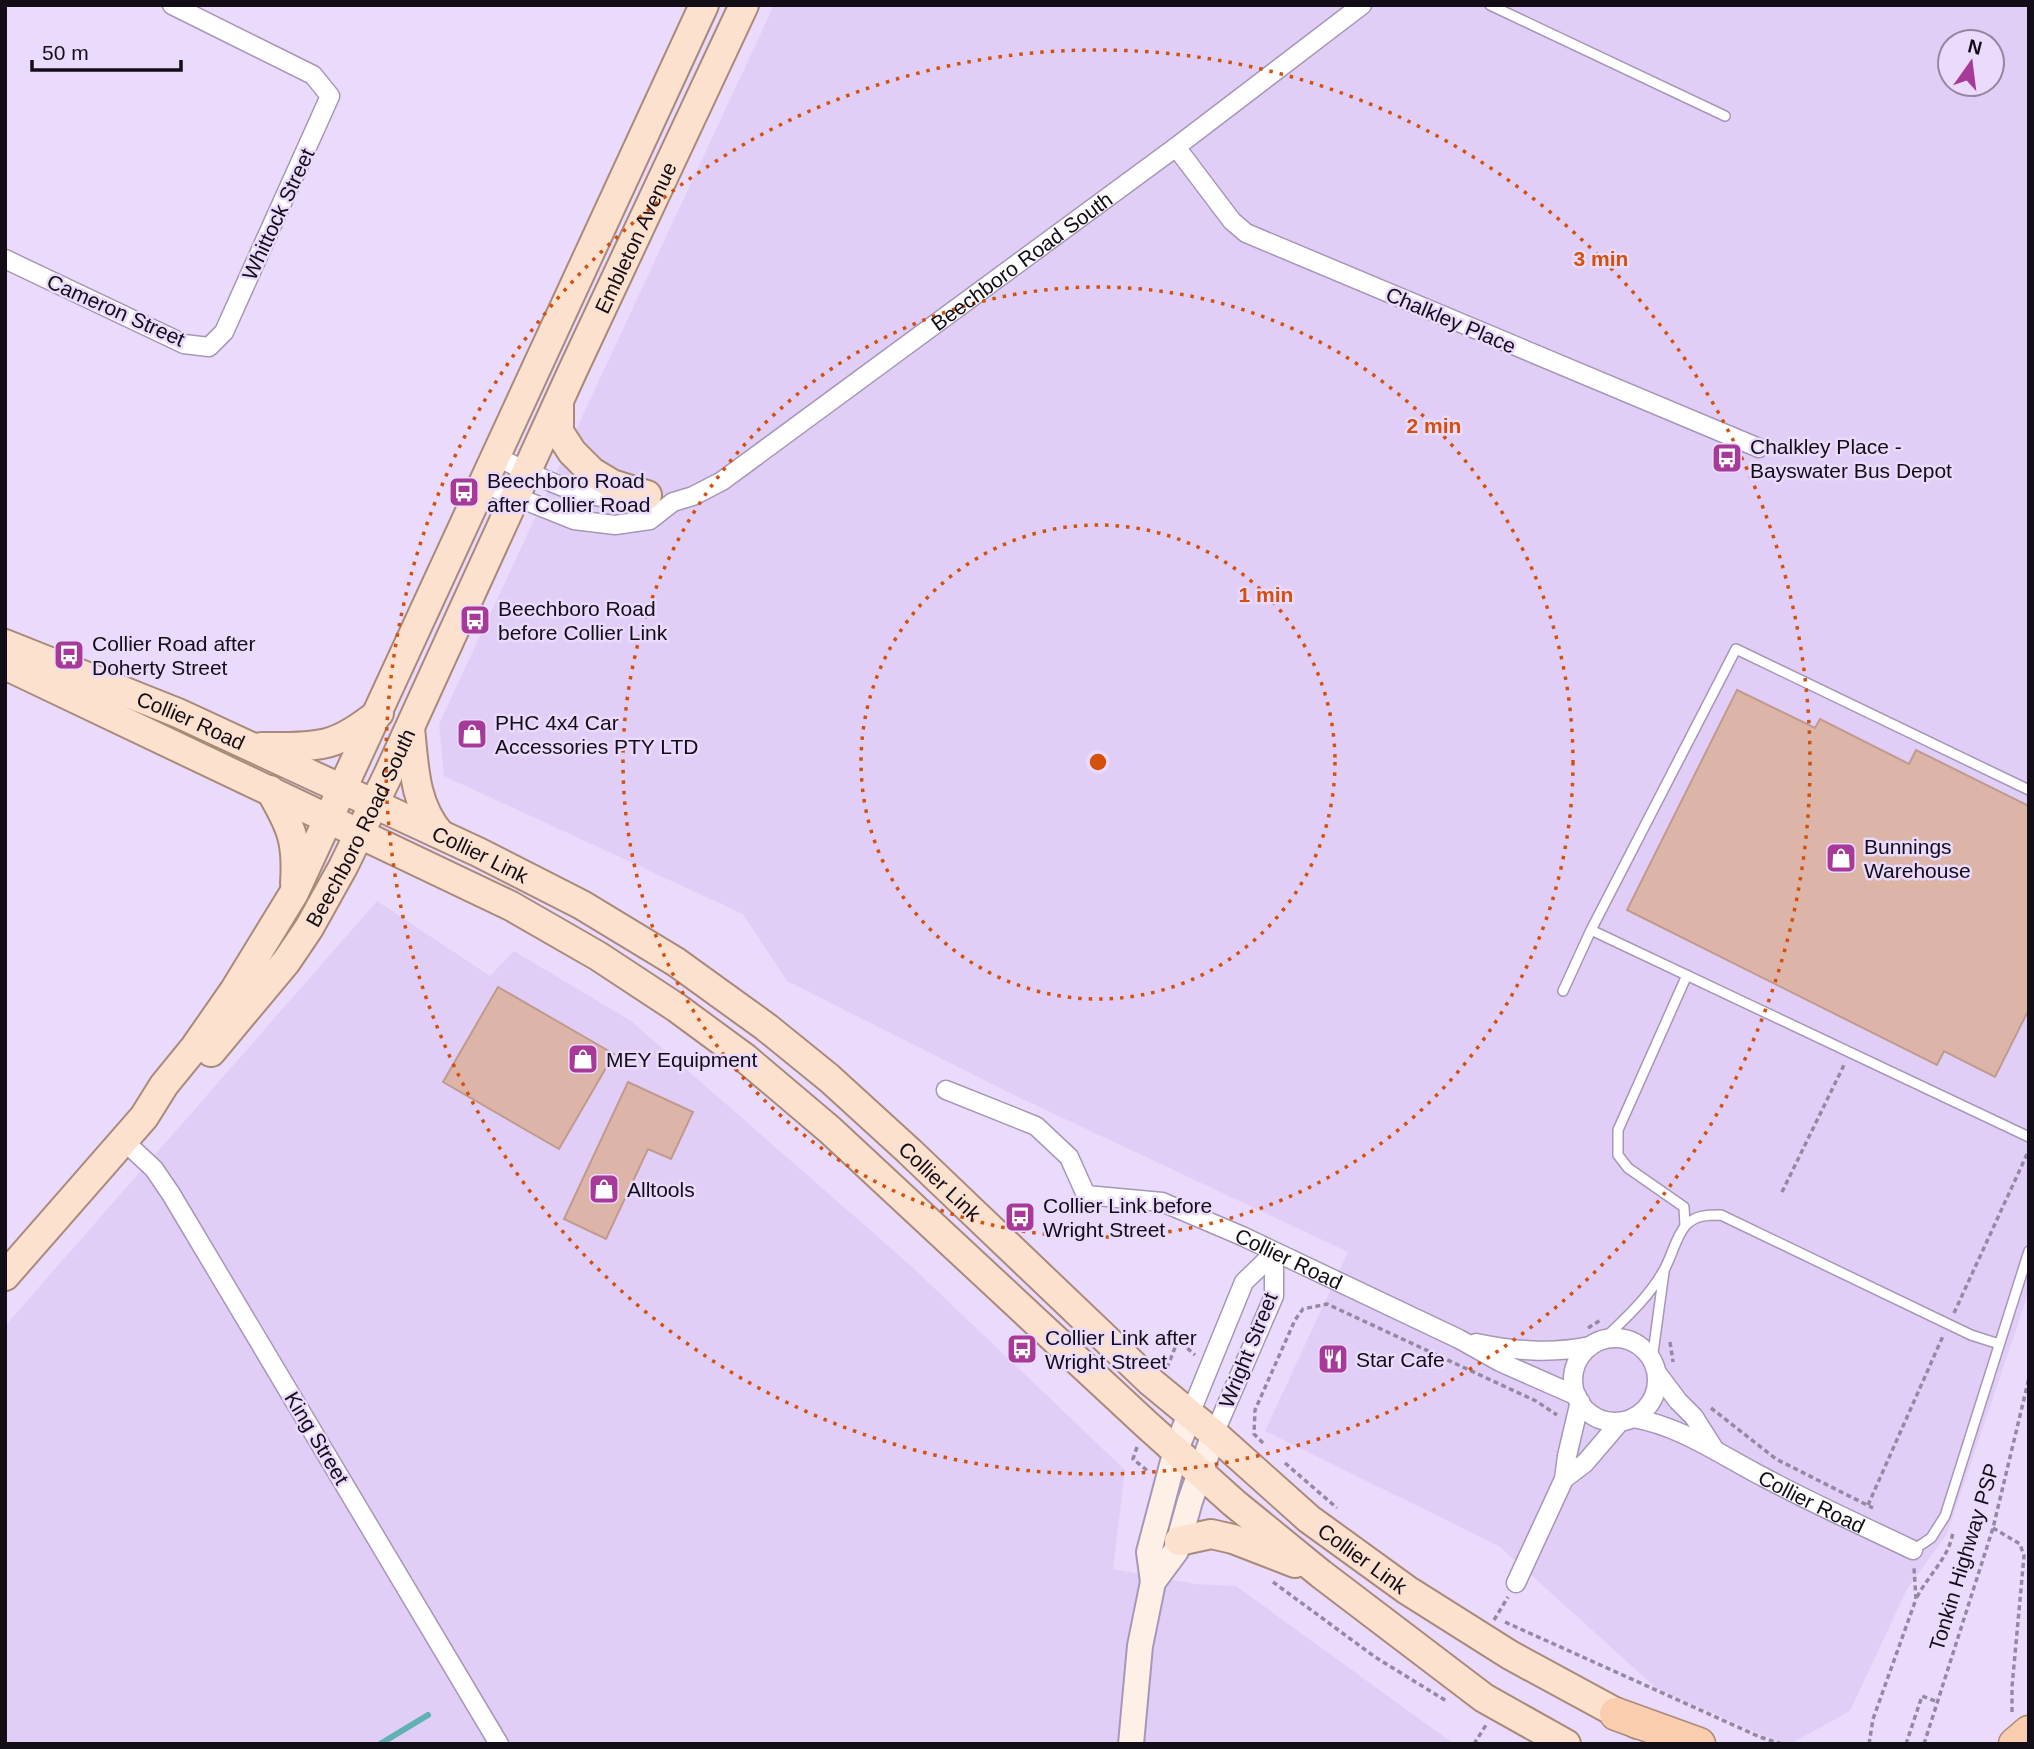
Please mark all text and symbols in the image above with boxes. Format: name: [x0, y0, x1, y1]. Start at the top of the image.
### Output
scale bar: [32, 28, 180, 72]
north arrow: [1936, 28, 2006, 98]
text: N: [1966, 35, 1984, 59]
text: 50 m: [42, 41, 89, 64]
street label: Whittock Street: [237, 144, 319, 283]
street label: Embleton Avenue: [590, 158, 680, 317]
street label: Beechboro Road South: [927, 187, 1116, 335]
text: 3 min: [1574, 247, 1628, 270]
street label: Cameron Street: [44, 269, 189, 351]
street label: Chalkley Place: [1383, 282, 1519, 358]
text: 2 min: [1407, 414, 1461, 437]
place label: Chalkley Place - Bayswater Bus Depot: [1750, 435, 1952, 482]
bus stop icon: Chalkley Place - Bayswater Bus Depot: [1710, 441, 1744, 475]
place label: Beechboro Road after Collier Road: [487, 469, 650, 516]
bus stop icon: Beechboro Road after Collier Road: [447, 475, 481, 509]
text: 1 min: [1239, 583, 1293, 606]
place label: Beechboro Road before Collier Link: [498, 597, 668, 644]
bus stop icon: Beechboro Road before Collier Link: [458, 603, 492, 637]
place label: Collier Road after Doherty Street: [92, 632, 255, 679]
bus stop icon: Collier Road after Doherty Street: [52, 638, 86, 672]
street label: Collier Road: [134, 686, 249, 754]
place label: PHC 4x4 Car Accessories PTY LTD: [495, 711, 698, 758]
shop icon: PHC 4x4 Car Accessories PTY LTD: [455, 717, 489, 751]
street label: Beechboro Road South: [301, 725, 419, 930]
centre of rings: [1086, 750, 1110, 774]
street label: Collier Link: [429, 821, 533, 887]
place label: Bunnings Warehouse: [1864, 835, 1971, 882]
shop icon: Bunnings Warehouse: [1824, 841, 1858, 875]
shop icon: MEY Equipment: [566, 1042, 600, 1076]
place label: MEY Equipment: [606, 1048, 758, 1071]
street label: Collier Link: [895, 1137, 986, 1225]
shop icon: Alltools: [587, 1172, 621, 1206]
place label: Alltools: [627, 1178, 695, 1201]
place label: Collier Link before Wright Street: [1043, 1194, 1212, 1241]
bus stop icon: Collier Link before Wright Street: [1003, 1200, 1037, 1234]
street label: Collier Road: [1232, 1223, 1346, 1293]
street label: Wright Street: [1214, 1289, 1282, 1411]
place label: Collier Link after Wright Street: [1045, 1326, 1197, 1373]
bus stop icon: Collier Link after Wright Street: [1005, 1332, 1039, 1366]
restaurant icon: Star Cafe: [1316, 1342, 1350, 1376]
place label: Star Cafe: [1356, 1348, 1445, 1371]
street label: King Street: [280, 1388, 354, 1489]
street label: Tonkin Highway PSP: [1925, 1460, 2003, 1654]
street label: Collier Road: [1755, 1465, 1869, 1537]
street label: Collier Link: [1314, 1518, 1412, 1598]

